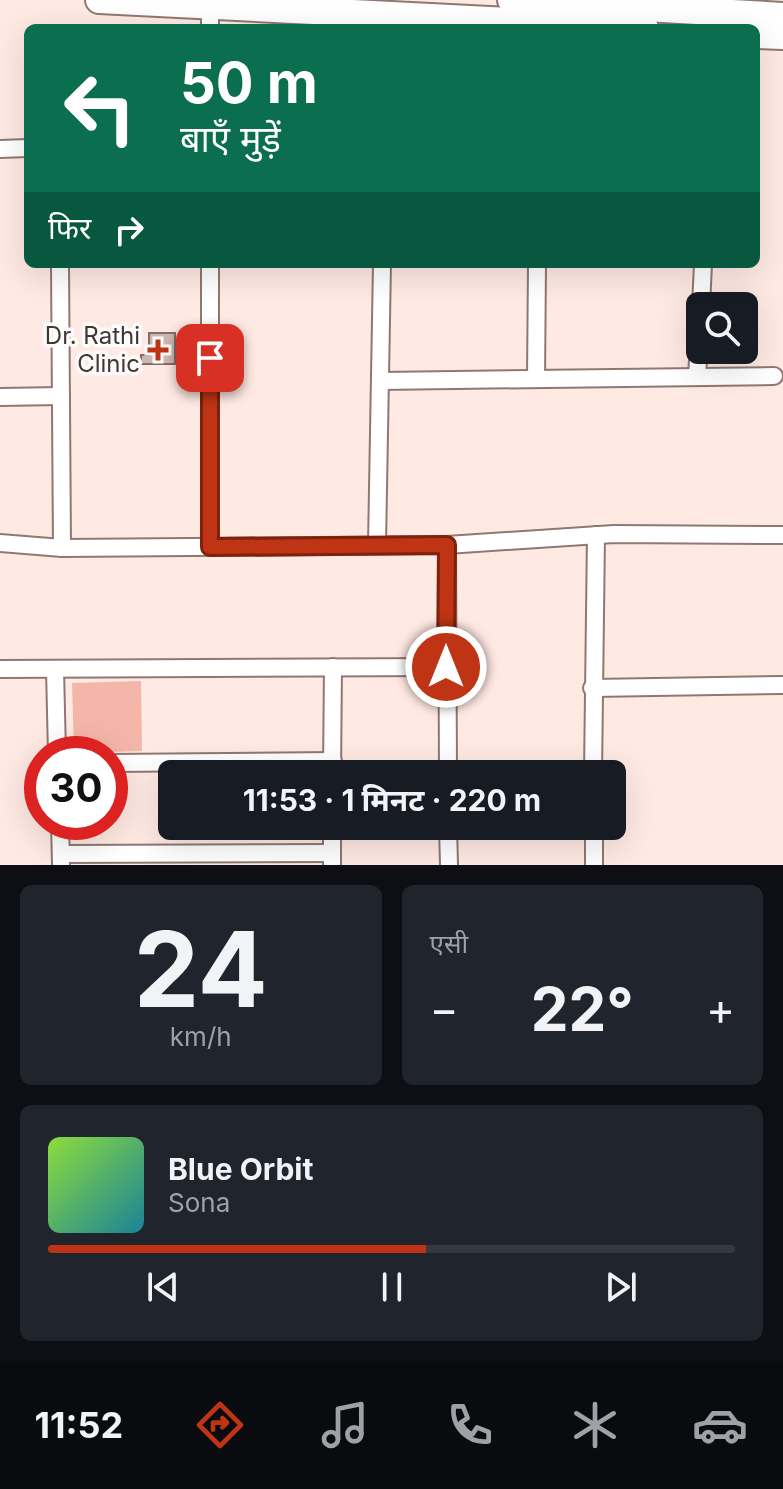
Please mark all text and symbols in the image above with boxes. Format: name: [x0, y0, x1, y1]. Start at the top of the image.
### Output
text: 50 m: [180, 49, 318, 117]
icon: left: [48, 56, 152, 160]
text: बाएँ मुड़ें: [180, 117, 281, 161]
icon: right: [107, 208, 151, 252]
text: फिर: [48, 210, 91, 246]
map controls: [686, 292, 758, 364]
button: search: [686, 292, 758, 364]
place label: Dr. Rathi Clinic: [45, 321, 140, 378]
pin: [176, 324, 244, 392]
icon: arrive: [188, 336, 232, 380]
marker: Dr. Rathi Clinic: [147, 339, 169, 361]
position arrow: [404, 625, 488, 709]
speed limit sign: 30: [24, 736, 128, 840]
text: 11:53 · 1 मिनट · 220 m: [243, 782, 541, 818]
text: 24: [134, 906, 268, 1032]
text: एसी: [430, 928, 468, 959]
text: 22°: [531, 973, 634, 1045]
text: −: [430, 982, 459, 1036]
text: +: [706, 982, 735, 1036]
text: km/h: [170, 1021, 232, 1052]
text: Blue Orbit: [168, 1151, 313, 1187]
text: Sona: [168, 1187, 230, 1218]
icon: previous: [141, 1265, 185, 1309]
icon: pause: [370, 1265, 414, 1309]
icon: next: [599, 1265, 643, 1309]
icon: directions: [192, 1397, 248, 1453]
icon: music: [317, 1397, 373, 1453]
icon: phone: [442, 1397, 498, 1453]
icon: climate: [567, 1397, 623, 1453]
icon: car: [692, 1397, 748, 1453]
text: 11:52: [35, 1403, 123, 1447]

